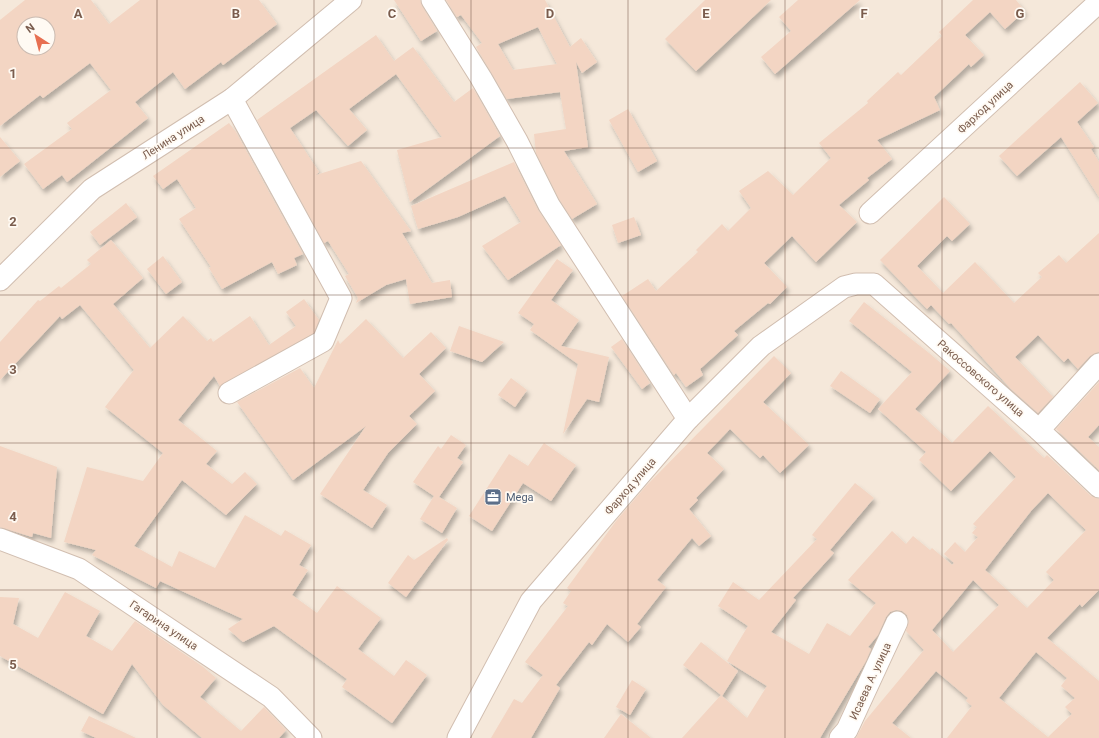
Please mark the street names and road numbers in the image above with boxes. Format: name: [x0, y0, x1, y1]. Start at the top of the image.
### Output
street label: Фарход улица: [955, 78, 1016, 136]
street label: Ленина улица: [140, 112, 207, 162]
street label: Ракоссовского улица: [935, 337, 1027, 420]
street label: Фарход улица: [602, 455, 659, 518]
street label: Гагарина улица: [127, 598, 200, 653]
street label: Исаева А. улица: [847, 641, 894, 722]

